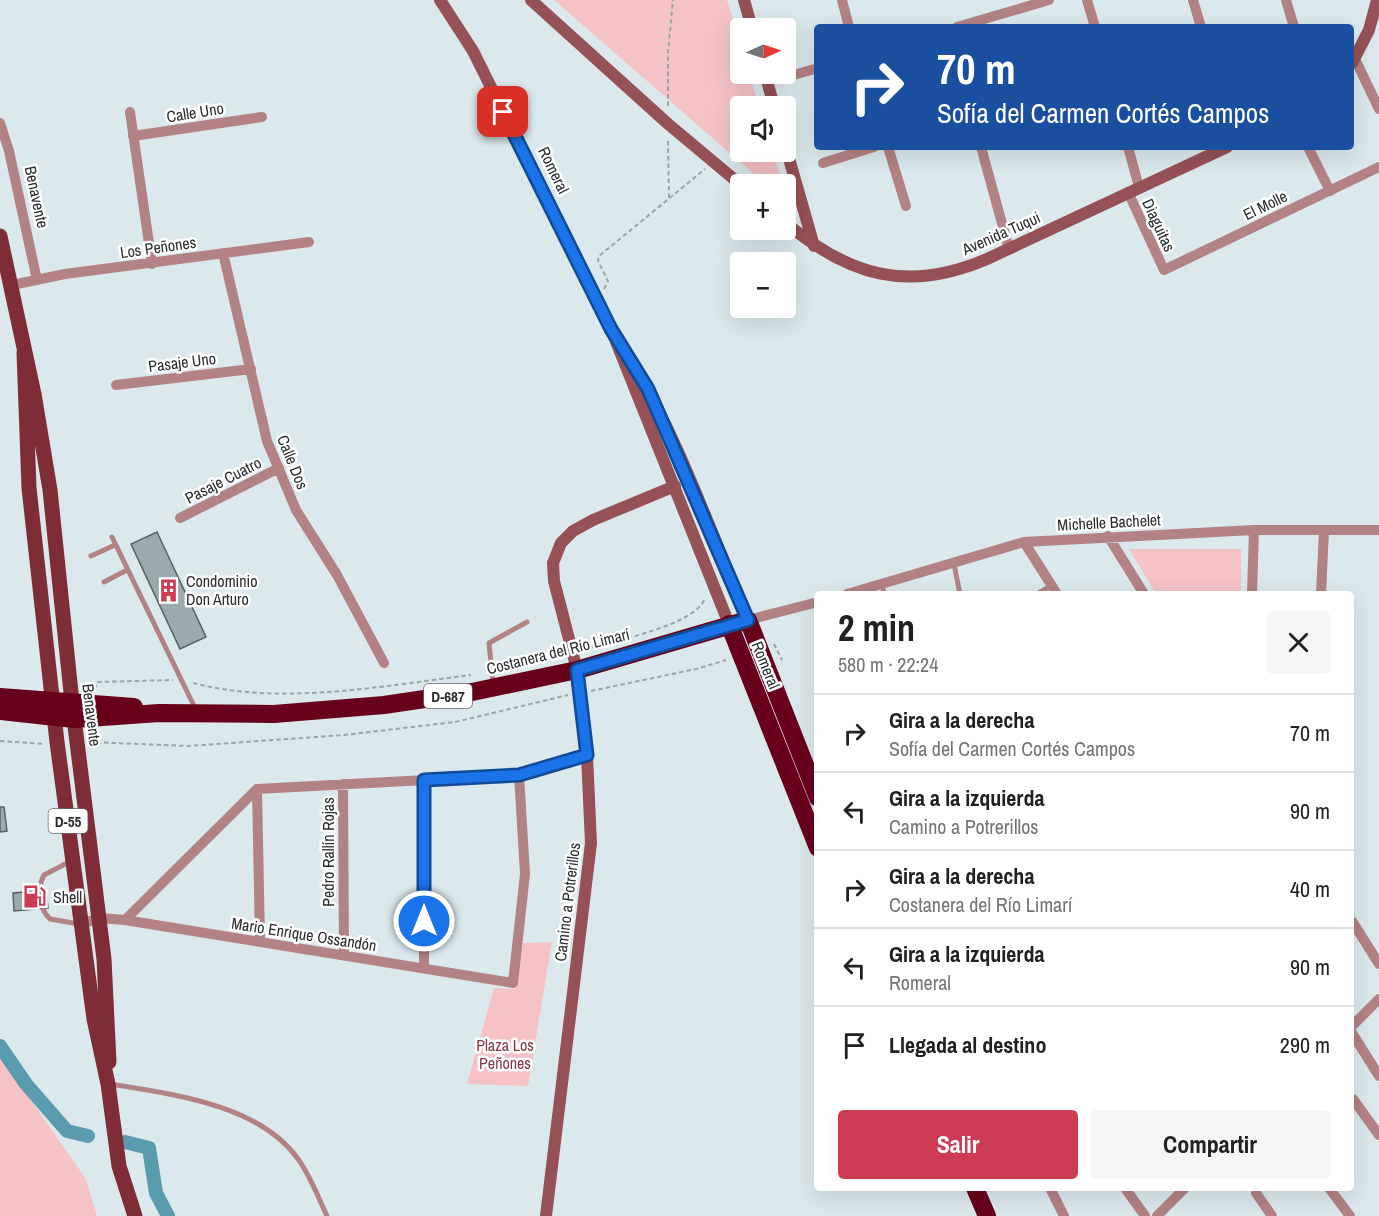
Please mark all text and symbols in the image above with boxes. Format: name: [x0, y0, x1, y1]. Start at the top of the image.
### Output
north arrow: [730, 18, 796, 84]
map controls: [730, 18, 796, 318]
text: 70 m: [937, 41, 1016, 97]
icon: right: [838, 48, 916, 126]
pin: [477, 86, 528, 137]
icon: arrive: [486, 95, 519, 128]
text: Sofía del Carmen Cortés Campos: [937, 95, 1269, 131]
button: sound: [730, 96, 796, 162]
street label: Calle Uno: [165, 97, 225, 127]
street label: Romeral: [533, 143, 575, 197]
street label: Benavente: [20, 164, 54, 230]
button: +: [730, 174, 796, 240]
street label: El Molle: [1239, 185, 1291, 225]
street label: Diaguitas: [1137, 195, 1181, 255]
street label: Avenida Tuqui: [957, 206, 1044, 260]
street label: Los Peñones: [119, 231, 197, 263]
button: −: [730, 252, 796, 318]
street label: Pasaje Uno: [147, 347, 217, 377]
street label: Calle Dos: [272, 432, 314, 492]
street label: Pasaje Cuatro: [181, 451, 265, 509]
street label: Michelle Bachelet: [1057, 508, 1162, 536]
place label: Condominio Don Arturo: [186, 570, 257, 610]
building icon: Condominio Don Arturo: [155, 577, 181, 603]
text: 2 min: [838, 604, 915, 652]
button: close: [1267, 611, 1330, 674]
street label: Costanera del Río Limarí: [484, 623, 632, 679]
street label: Romeral: [747, 638, 786, 692]
text: 580 m · 22:24: [838, 651, 938, 678]
street label: Benavente: [77, 683, 107, 747]
road number: D-687: [424, 684, 472, 708]
text: Gira a la derecha: [889, 705, 1034, 735]
icon: right: [838, 717, 871, 750]
text: 70 m: [1290, 718, 1330, 748]
text: Sofía del Carmen Cortés Campos: [889, 735, 1135, 762]
text: Gira a la izquierda: [889, 783, 1044, 813]
icon: left: [838, 795, 871, 828]
text: 90 m: [1290, 796, 1330, 826]
street label: Pedro Rallín Rojas: [317, 797, 339, 907]
road number: D-55: [48, 809, 88, 833]
text: Camino a Potrerillos: [889, 813, 1038, 840]
street label: Camino a Potrerillos: [549, 841, 585, 963]
text: Gira a la derecha: [889, 861, 1034, 891]
icon: right: [838, 873, 871, 906]
text: 40 m: [1290, 874, 1330, 904]
fuel station icon: Shell: [22, 884, 48, 910]
place label: Shell: [53, 886, 82, 908]
position arrow: [392, 889, 456, 953]
text: Costanera del Río Limarí: [889, 891, 1072, 918]
street label: Mario Enrique Ossandón: [230, 912, 378, 956]
text: Gira a la izquierda: [889, 939, 1044, 969]
icon: left: [838, 951, 871, 984]
text: 90 m: [1290, 952, 1330, 982]
text: Romeral: [889, 969, 951, 996]
icon: arrive: [838, 1029, 871, 1062]
text: Llegada al destino: [889, 1030, 1046, 1060]
text: 290 m: [1280, 1030, 1330, 1060]
park label: Plaza Los Peñones: [476, 1034, 534, 1074]
button: Salir: [838, 1110, 1078, 1179]
button: Compartir: [1090, 1110, 1330, 1179]

